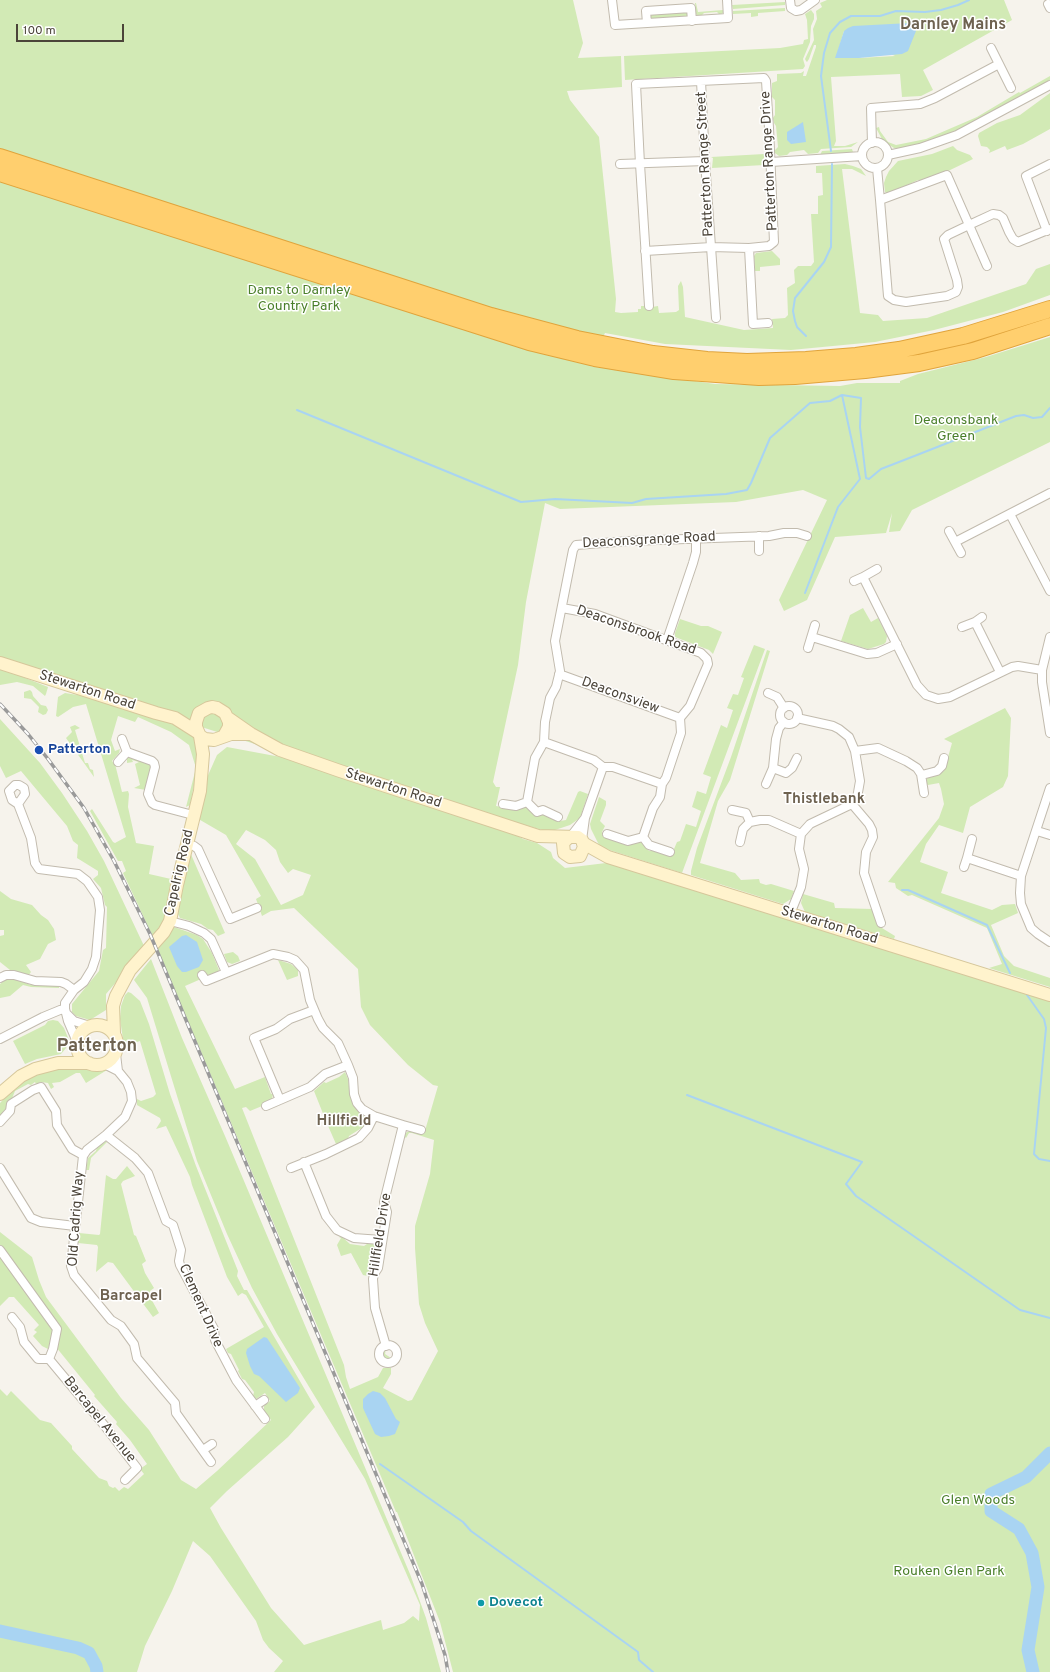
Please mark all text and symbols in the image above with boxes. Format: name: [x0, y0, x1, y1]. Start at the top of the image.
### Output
scale bar: [18, 16, 126, 42]
district label: Darnley Mains: [900, 16, 1006, 36]
text: 100 m: [23, 23, 56, 39]
street label: Patterton Range Street: [694, 91, 718, 237]
street label: Patterton Range Drive: [758, 91, 782, 231]
park label: Dams to Darnley Country Park: [247, 283, 351, 316]
park label: Deaconsbank Green: [914, 413, 998, 446]
street label: Deaconsgrange Road: [582, 529, 716, 553]
street label: Deaconsbrook Road: [574, 603, 698, 659]
street label: Stewarton Road: [37, 668, 137, 714]
street label: Deaconsview: [579, 674, 661, 718]
place label: Patterton: [48, 742, 110, 758]
marker: Patterton: [33, 744, 45, 756]
street label: Stewarton Road: [343, 766, 443, 812]
district label: Thistlebank: [783, 791, 865, 809]
street label: Capelrig Road: [162, 828, 198, 918]
street label: Stewarton Road: [779, 903, 879, 949]
district label: Patterton: [57, 1036, 137, 1058]
district label: Hillfield: [317, 1113, 371, 1131]
street label: Old Cadrig Way: [65, 1171, 89, 1267]
street label: Hillfield Drive: [366, 1192, 396, 1278]
street label: Clement Drive: [174, 1262, 226, 1350]
district label: Barcapel: [100, 1288, 162, 1306]
street label: Barcapel Avenue: [59, 1374, 139, 1466]
park label: Glen Woods: [941, 1493, 1015, 1509]
park label: Rouken Glen Park: [893, 1564, 1005, 1580]
place label: Dovecot: [489, 1595, 543, 1611]
marker: Dovecot: [476, 1598, 486, 1608]

